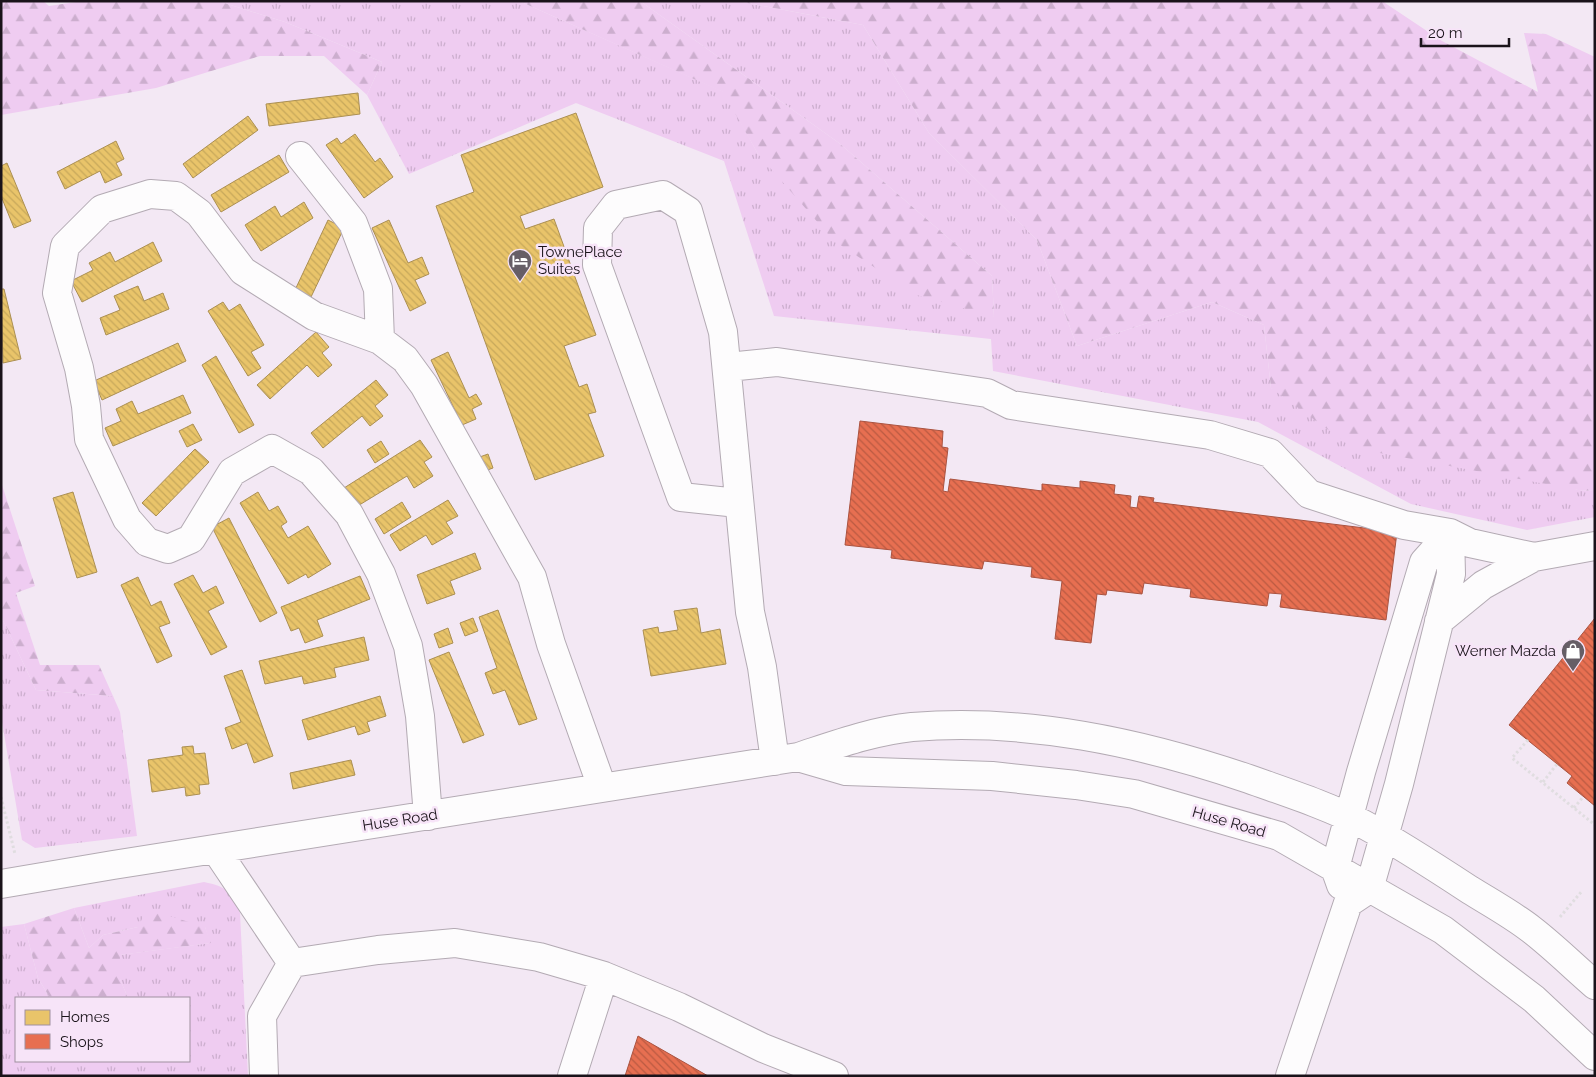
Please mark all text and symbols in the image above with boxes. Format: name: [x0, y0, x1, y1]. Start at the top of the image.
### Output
scale bar: [1421, 15, 1508, 47]
text: 20 m: [1428, 24, 1463, 42]
place label: TownePlace Suites: [538, 243, 623, 278]
hotel icon: TownePlace Suites: [507, 248, 533, 282]
shop icon: Werner Mazda: [1560, 638, 1586, 672]
place label: Werner Mazda: [1455, 642, 1556, 660]
street label: Huse Road: [1190, 803, 1268, 841]
street label: Huse Road: [361, 805, 439, 835]
legend: [15, 997, 190, 1062]
text: Homes: [60, 1008, 110, 1026]
text: Shops: [60, 1033, 103, 1051]

